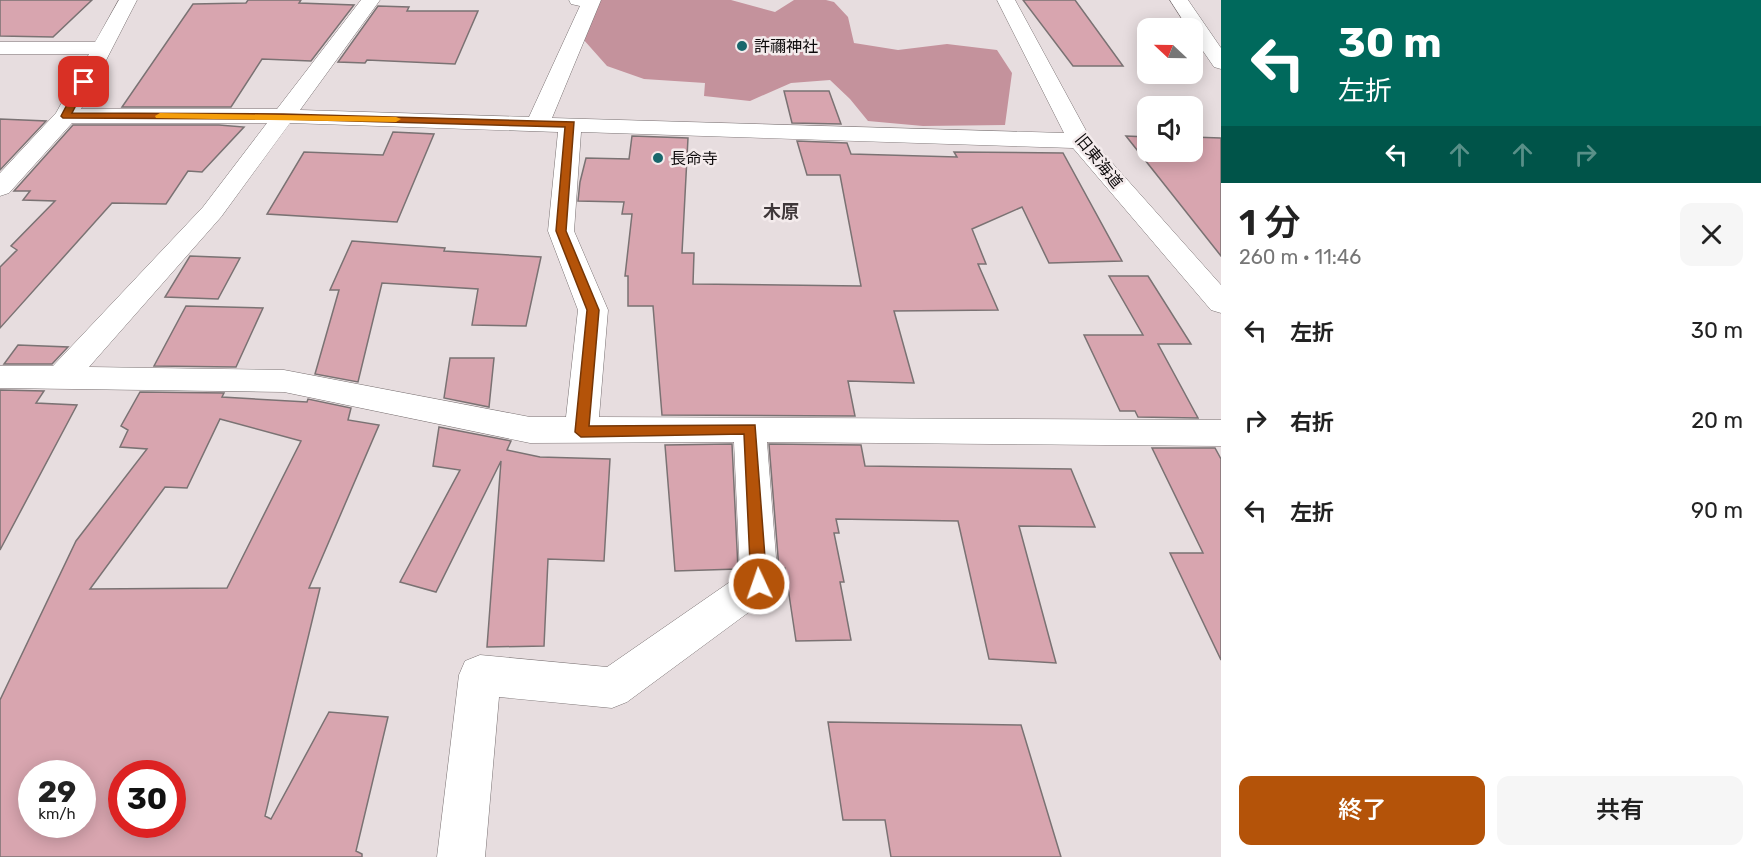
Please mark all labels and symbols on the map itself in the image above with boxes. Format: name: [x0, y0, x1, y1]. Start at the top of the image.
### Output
north arrow: [1137, 18, 1203, 84]
place label: 許禰神社: [754, 37, 818, 56]
marker: 許禰神社: [735, 39, 749, 53]
pin: [58, 56, 109, 107]
street label: 旧東海道: [1071, 130, 1127, 192]
place label: 長命寺: [670, 149, 718, 168]
marker: 長命寺: [651, 151, 665, 165]
district label: 木原: [763, 201, 799, 223]
position arrow: [727, 552, 791, 616]
speed limit sign: 30: [108, 760, 186, 838]

